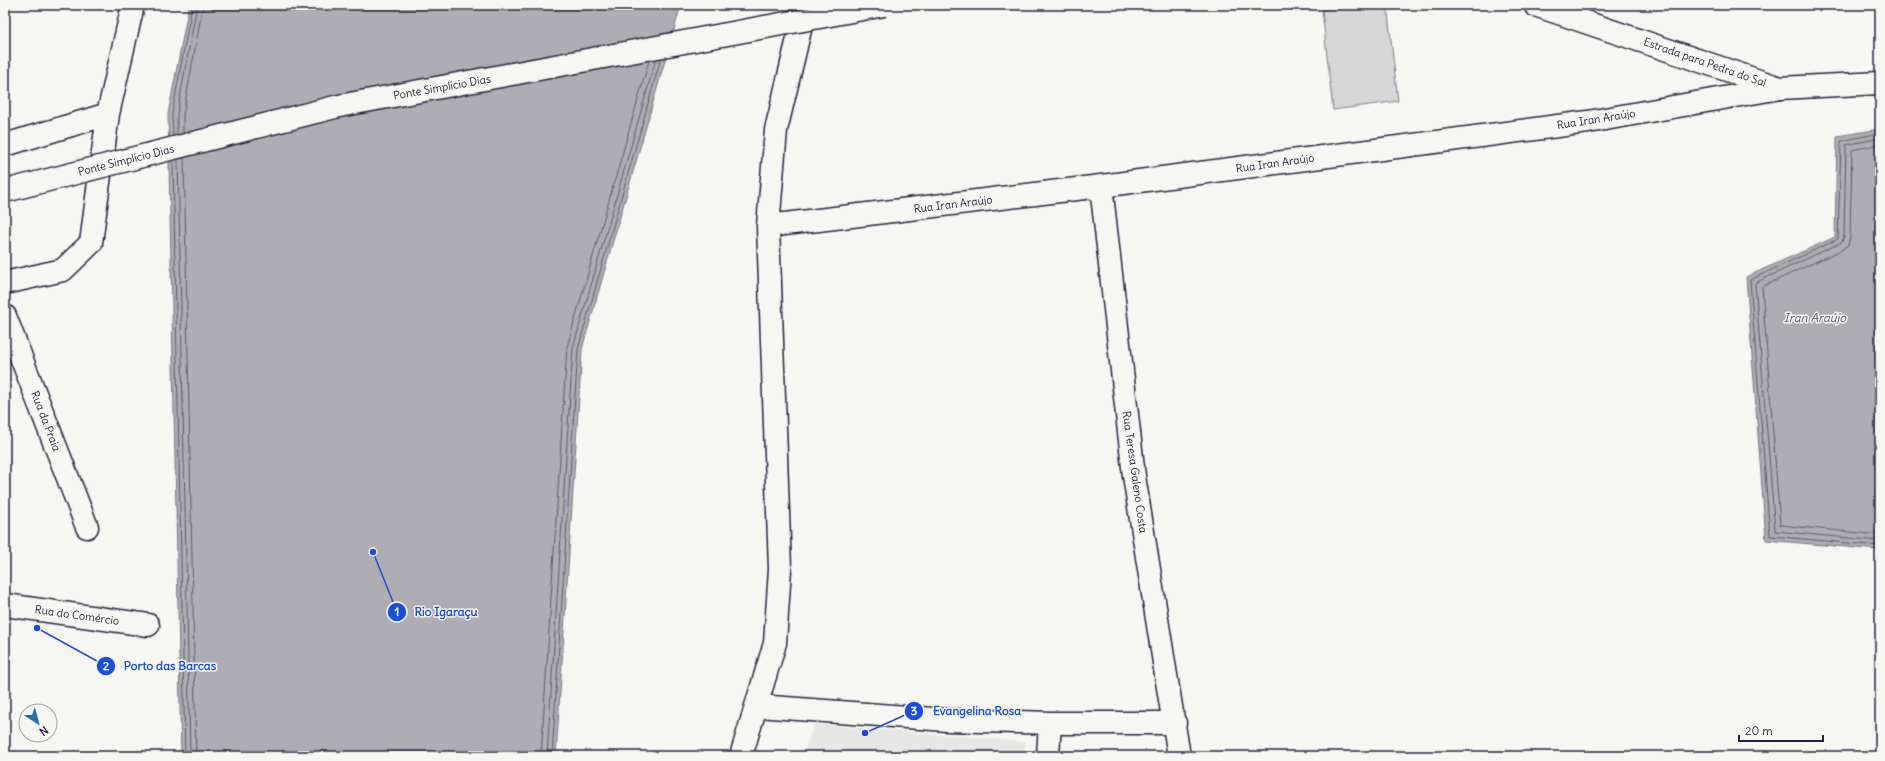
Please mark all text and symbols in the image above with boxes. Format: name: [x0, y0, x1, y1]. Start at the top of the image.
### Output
street label: Estrada para Pedra do Sal: [1642, 34, 1768, 90]
street label: Ponte Simplício Dias: [392, 72, 492, 102]
street label: Rua Iran Araújo: [1556, 106, 1636, 132]
street label: Ponte Simplício Dias: [76, 141, 176, 179]
street label: Rua Iran Araújo: [1235, 151, 1315, 175]
street label: Rua Iran Araújo: [913, 192, 993, 216]
water label: Iran Araújo: [1784, 310, 1847, 325]
street label: Rua da Praia: [28, 389, 64, 453]
street label: Rua Teresa Galeno Costa: [1119, 410, 1151, 534]
callout: Rio Igaraçu: [387, 600, 486, 624]
street label: Rua do Comércio: [34, 602, 120, 628]
text: 1: [395, 604, 399, 619]
text: Rio Igaraçu: [414, 604, 478, 620]
callout: Porto das Barcas: [96, 654, 224, 678]
text: 2: [103, 658, 110, 673]
text: Porto das Barcas: [124, 658, 217, 673]
callout: Evangelina Rosa: [904, 699, 1029, 723]
north arrow: [18, 703, 58, 743]
text: 3: [911, 703, 918, 718]
text: Evangelina Rosa: [933, 703, 1021, 719]
scale bar: [1739, 717, 1823, 743]
text: N: [37, 723, 51, 739]
text: 20 m: [1745, 723, 1773, 738]

